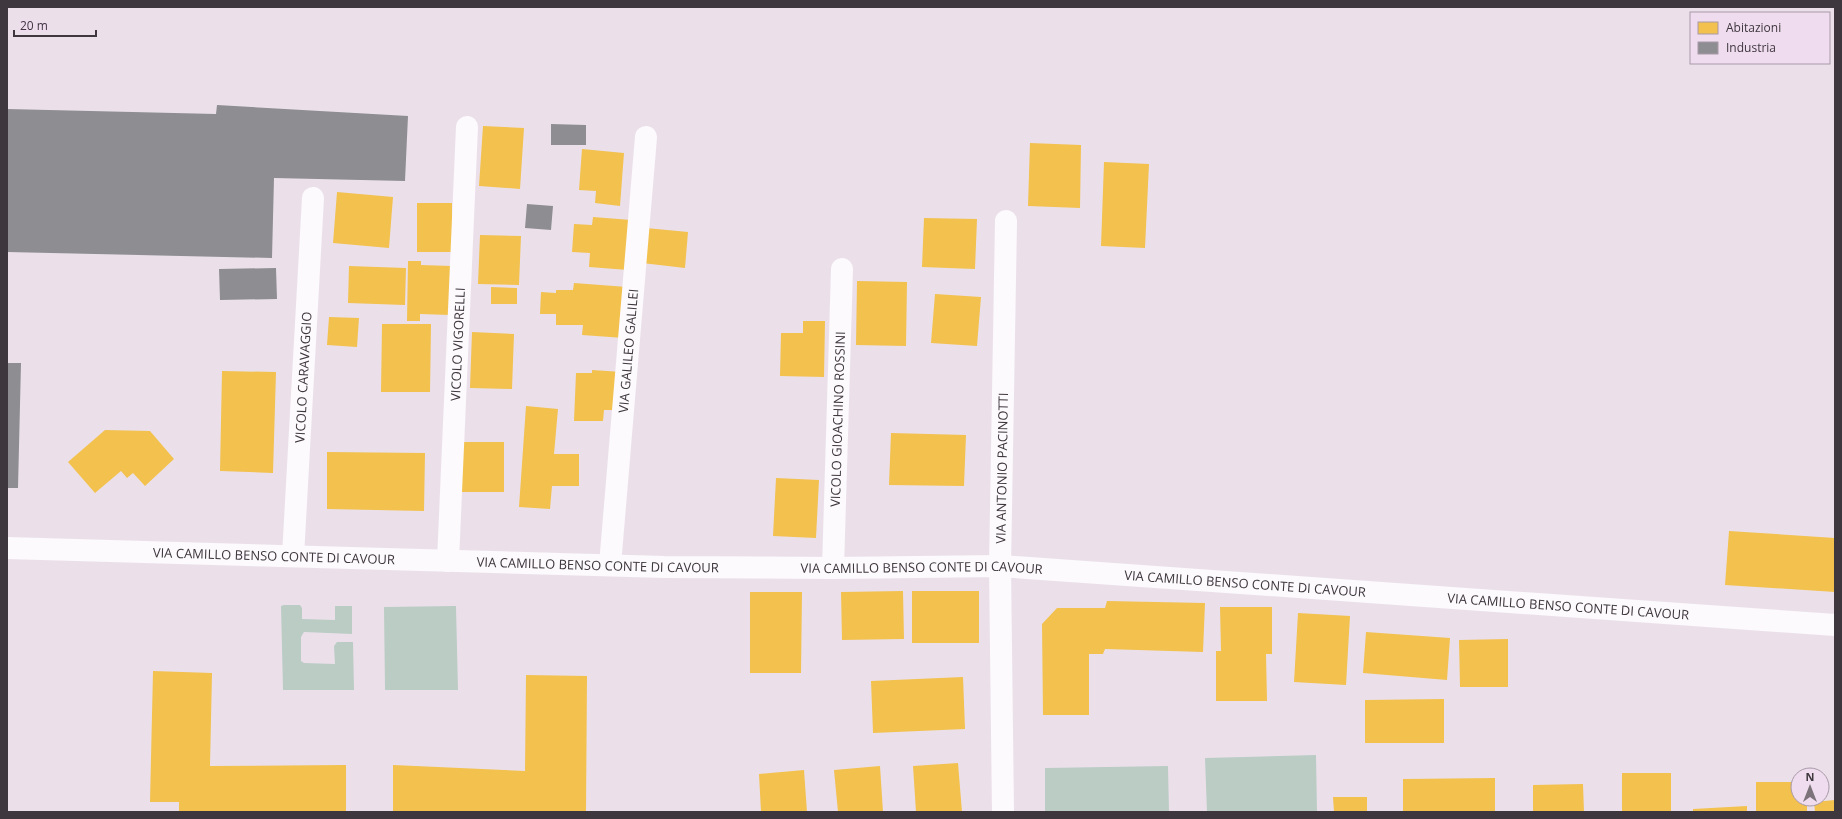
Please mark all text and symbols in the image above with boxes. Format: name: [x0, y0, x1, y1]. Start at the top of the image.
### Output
scale bar: [14, 12, 96, 38]
legend: [1690, 12, 1830, 64]
text: 20 m: [20, 17, 48, 34]
text: Abitazioni: [1726, 19, 1781, 36]
text: Industria: [1726, 39, 1776, 56]
street label: VICOLO VIGORELLI: [446, 287, 469, 401]
street label: VIA GALILEO GALILEI: [614, 288, 642, 414]
street label: VICOLO CARAVAGGIO: [290, 311, 316, 443]
street label: VICOLO GIOACHINO ROSSINI: [826, 331, 849, 507]
street label: VIA ANTONIO PACINOTTI: [991, 392, 1012, 544]
street label: VIA CAMILLO BENSO CONTE DI CAVOUR: [153, 543, 395, 568]
street label: VIA CAMILLO BENSO CONTE DI CAVOUR: [476, 553, 719, 576]
street label: VIA CAMILLO BENSO CONTE DI CAVOUR: [801, 557, 1043, 578]
street label: VIA CAMILLO BENSO CONTE DI CAVOUR: [1124, 566, 1367, 601]
street label: VIA CAMILLO BENSO CONTE DI CAVOUR: [1447, 589, 1690, 624]
north arrow: [1790, 767, 1830, 807]
text: N: [1806, 769, 1814, 784]

